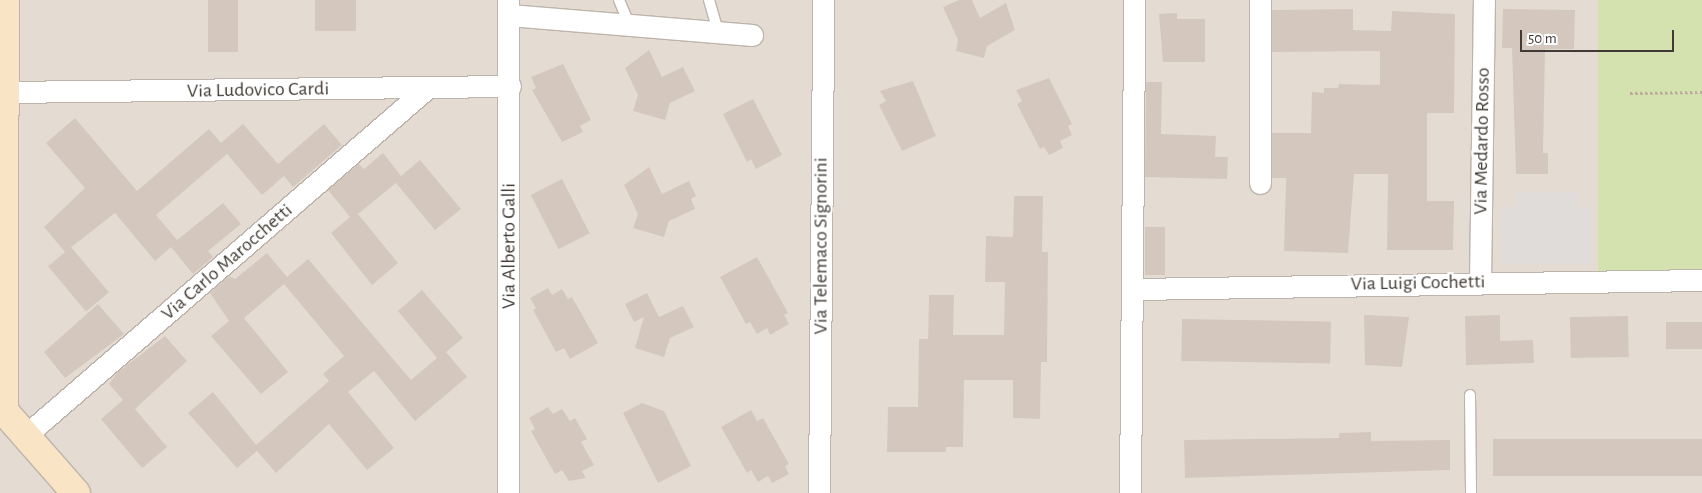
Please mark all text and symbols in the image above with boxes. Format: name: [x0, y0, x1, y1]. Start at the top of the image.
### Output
scale bar: [1522, 20, 1676, 52]
text: 50 m: [1528, 31, 1557, 46]
street label: Via Medardo Rosso: [1469, 67, 1495, 215]
street label: Via Ludovico Cardi: [187, 77, 329, 103]
street label: Via Telemaco Signorini: [809, 158, 833, 334]
street label: Via Alberto Galli: [497, 183, 521, 309]
street label: Via Carlo Marocchetti: [156, 198, 298, 326]
street label: Via Luigi Cochetti: [1350, 270, 1486, 296]

